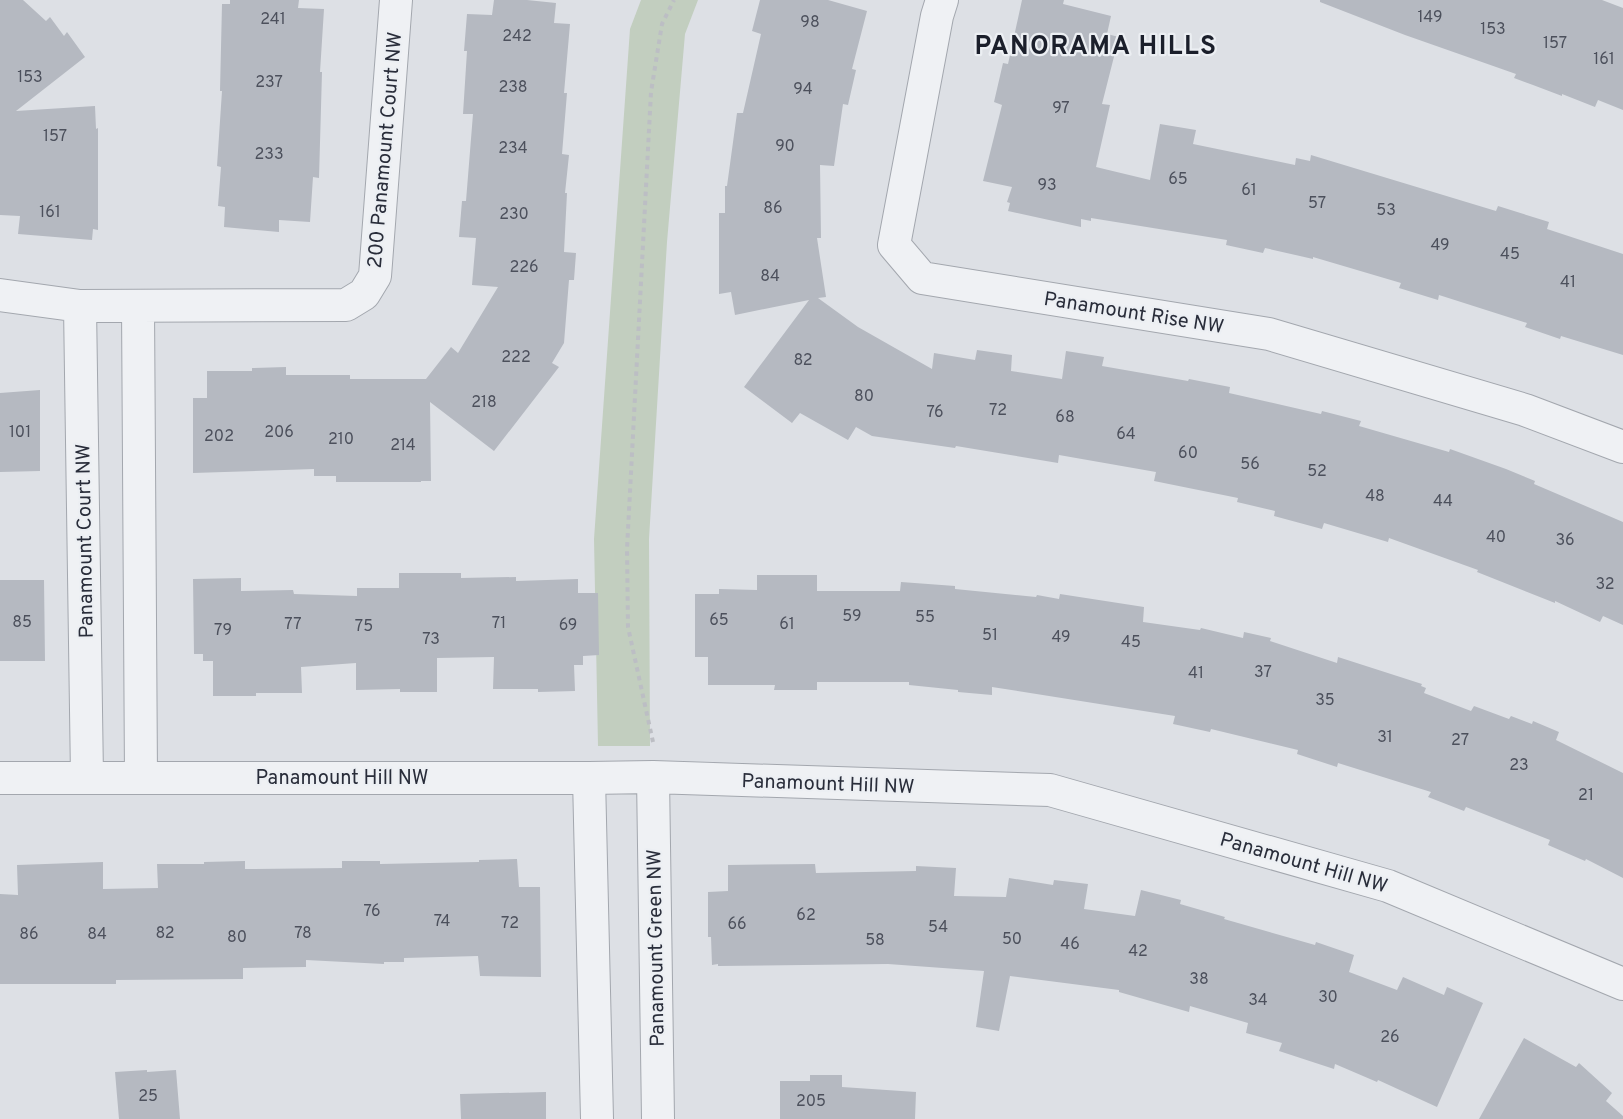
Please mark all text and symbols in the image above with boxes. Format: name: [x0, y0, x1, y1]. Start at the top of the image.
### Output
house number: 149: [1418, 8, 1442, 28]
house number: 241: [260, 10, 286, 30]
house number: 98: [800, 13, 820, 33]
house number: 153: [1480, 20, 1506, 40]
house number: 242: [502, 27, 532, 47]
street label: 200 Panamount Court NW: [363, 31, 409, 270]
district label: PANORAMA HILLS: [975, 31, 1217, 64]
house number: 157: [1543, 34, 1567, 54]
house number: 161: [1593, 50, 1615, 70]
house number: 153: [17, 68, 43, 88]
house number: 237: [255, 73, 283, 93]
house number: 238: [498, 78, 528, 98]
house number: 94: [793, 80, 813, 100]
house number: 97: [1052, 99, 1070, 119]
house number: 157: [43, 127, 67, 147]
house number: 90: [775, 137, 795, 157]
house number: 234: [498, 139, 528, 159]
house number: 233: [254, 145, 284, 165]
house number: 65: [1168, 170, 1188, 190]
house number: 93: [1037, 176, 1057, 196]
house number: 61: [1241, 181, 1257, 201]
house number: 57: [1308, 194, 1326, 214]
house number: 86: [763, 199, 783, 219]
house number: 53: [1376, 201, 1396, 221]
house number: 161: [39, 203, 61, 223]
house number: 230: [499, 205, 529, 225]
house number: 49: [1430, 236, 1450, 256]
house number: 45: [1500, 245, 1520, 265]
house number: 226: [509, 258, 539, 278]
house number: 84: [760, 267, 780, 287]
house number: 41: [1560, 273, 1576, 293]
street label: Panamount Rise NW: [1042, 287, 1226, 341]
house number: 222: [501, 348, 531, 368]
house number: 82: [793, 351, 813, 371]
house number: 80: [854, 387, 874, 407]
house number: 218: [471, 393, 497, 413]
house number: 72: [989, 401, 1007, 421]
house number: 76: [926, 403, 944, 423]
house number: 68: [1055, 408, 1075, 428]
house number: 101: [9, 423, 31, 443]
house number: 206: [264, 423, 294, 443]
house number: 64: [1116, 425, 1136, 445]
house number: 202: [204, 427, 234, 447]
house number: 210: [328, 430, 354, 450]
house number: 214: [390, 436, 416, 456]
street label: Panamount Court NW: [71, 443, 101, 639]
house number: 60: [1178, 444, 1198, 464]
house number: 56: [1240, 455, 1260, 475]
house number: 52: [1307, 462, 1327, 482]
house number: 48: [1365, 487, 1385, 507]
house number: 44: [1433, 492, 1453, 512]
house number: 40: [1486, 528, 1506, 548]
house number: 36: [1555, 531, 1575, 551]
house number: 32: [1595, 575, 1615, 595]
house number: 59: [842, 607, 862, 627]
house number: 55: [915, 608, 935, 628]
house number: 65: [709, 611, 729, 631]
house number: 85: [12, 613, 32, 633]
house number: 71: [492, 614, 506, 634]
house number: 77: [284, 615, 302, 635]
house number: 61: [779, 615, 795, 635]
house number: 69: [559, 616, 577, 636]
house number: 75: [355, 617, 373, 637]
house number: 79: [214, 621, 232, 641]
house number: 51: [982, 626, 998, 646]
house number: 49: [1051, 628, 1071, 648]
house number: 73: [422, 630, 440, 650]
house number: 45: [1121, 633, 1141, 653]
house number: 37: [1254, 663, 1272, 683]
house number: 41: [1188, 664, 1204, 684]
house number: 35: [1315, 691, 1335, 711]
house number: 31: [1377, 728, 1393, 748]
house number: 27: [1451, 731, 1469, 751]
house number: 23: [1509, 756, 1529, 776]
street label: Panamount Hill NW: [255, 766, 429, 792]
street label: Panamount Hill NW: [741, 769, 915, 801]
house number: 21: [1578, 786, 1594, 806]
street label: Panamount Hill NW: [1217, 828, 1390, 900]
street label: Panamount Green NW: [642, 849, 672, 1047]
house number: 76: [363, 902, 381, 922]
house number: 62: [796, 906, 816, 926]
house number: 74: [434, 912, 450, 932]
house number: 72: [501, 914, 519, 934]
house number: 66: [727, 915, 747, 935]
house number: 54: [928, 918, 948, 938]
house number: 82: [155, 924, 175, 944]
house number: 78: [294, 924, 312, 944]
house number: 86: [19, 925, 39, 945]
house number: 84: [87, 925, 107, 945]
house number: 80: [227, 928, 247, 948]
house number: 50: [1002, 930, 1022, 950]
house number: 58: [865, 931, 885, 951]
house number: 46: [1060, 935, 1080, 955]
house number: 42: [1128, 942, 1148, 962]
house number: 38: [1189, 970, 1209, 990]
house number: 30: [1318, 988, 1338, 1008]
house number: 34: [1248, 991, 1268, 1011]
house number: 26: [1380, 1028, 1400, 1048]
house number: 25: [138, 1087, 158, 1107]
house number: 205: [796, 1092, 826, 1112]

